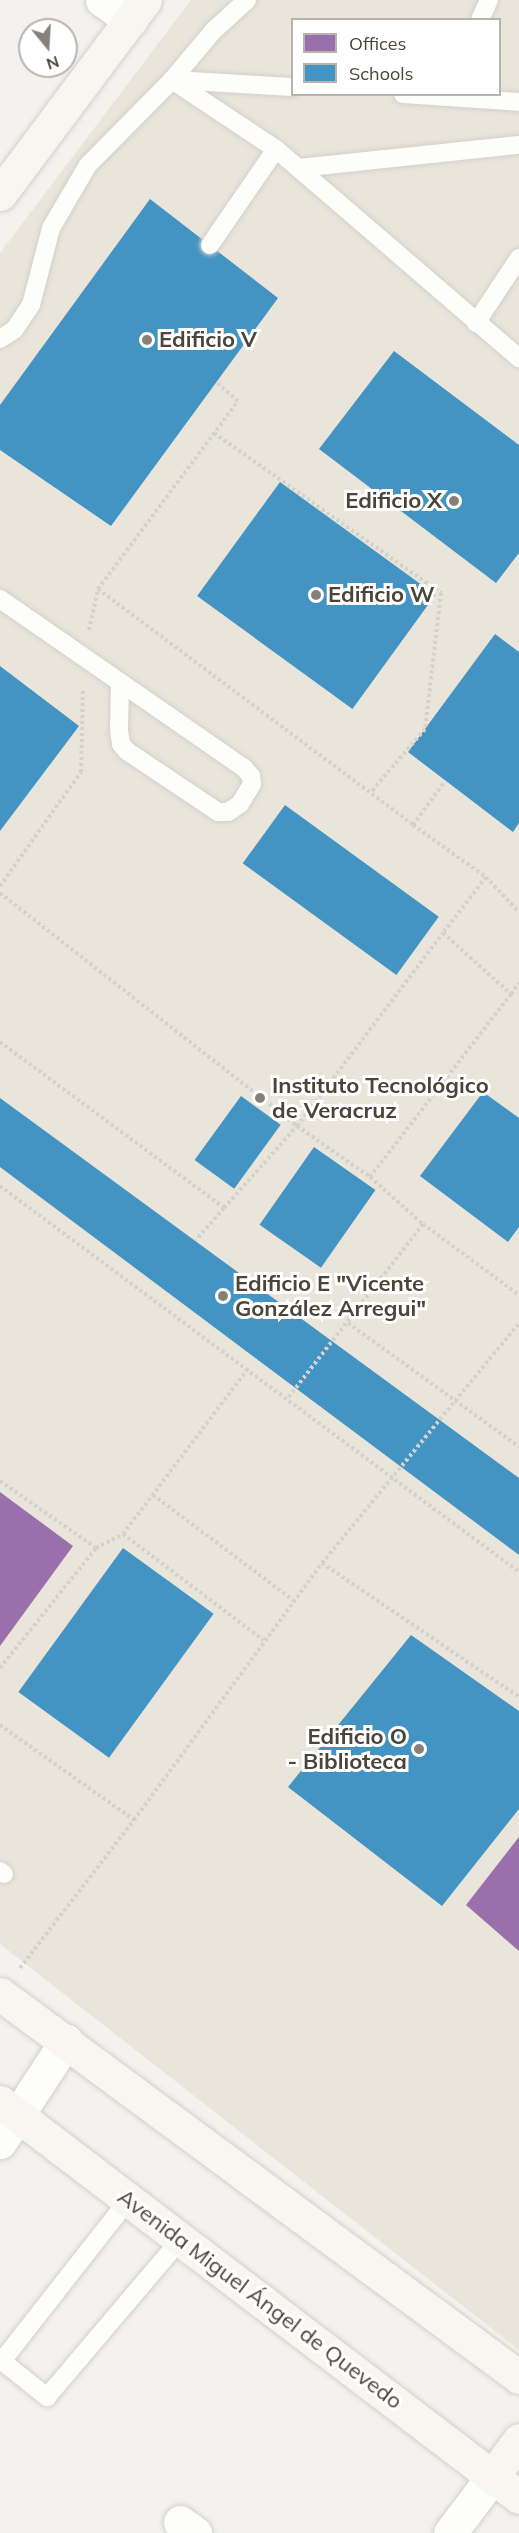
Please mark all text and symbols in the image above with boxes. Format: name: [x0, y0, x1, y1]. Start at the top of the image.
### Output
north arrow: [18, 18, 78, 78]
legend: [291, 18, 501, 96]
text: Offices: [349, 32, 406, 55]
text: N: [44, 52, 62, 75]
text: Schools: [349, 62, 413, 85]
place label: Edificio V: [159, 327, 257, 353]
marker: Edificio V: [140, 333, 154, 347]
place label: Edificio X: [345, 488, 442, 514]
marker: Edificio X: [447, 494, 461, 508]
place label: Edificio W: [328, 582, 435, 608]
marker: Edificio W: [309, 588, 323, 602]
place label: Instituto Tecnológico de Veracruz: [272, 1072, 489, 1124]
marker: Instituto Tecnológico de Veracruz: [253, 1091, 267, 1105]
place label: Edificio E "Vicente González Arregui": [235, 1270, 426, 1322]
marker: Edificio E "Vicente González Arregui": [216, 1289, 230, 1303]
place label: Edificio O - Biblioteca: [287, 1723, 407, 1774]
marker: Edificio O - Biblioteca: [412, 1742, 426, 1756]
street label: Avenida Miguel Ángel de Quevedo: [113, 2183, 407, 2415]

